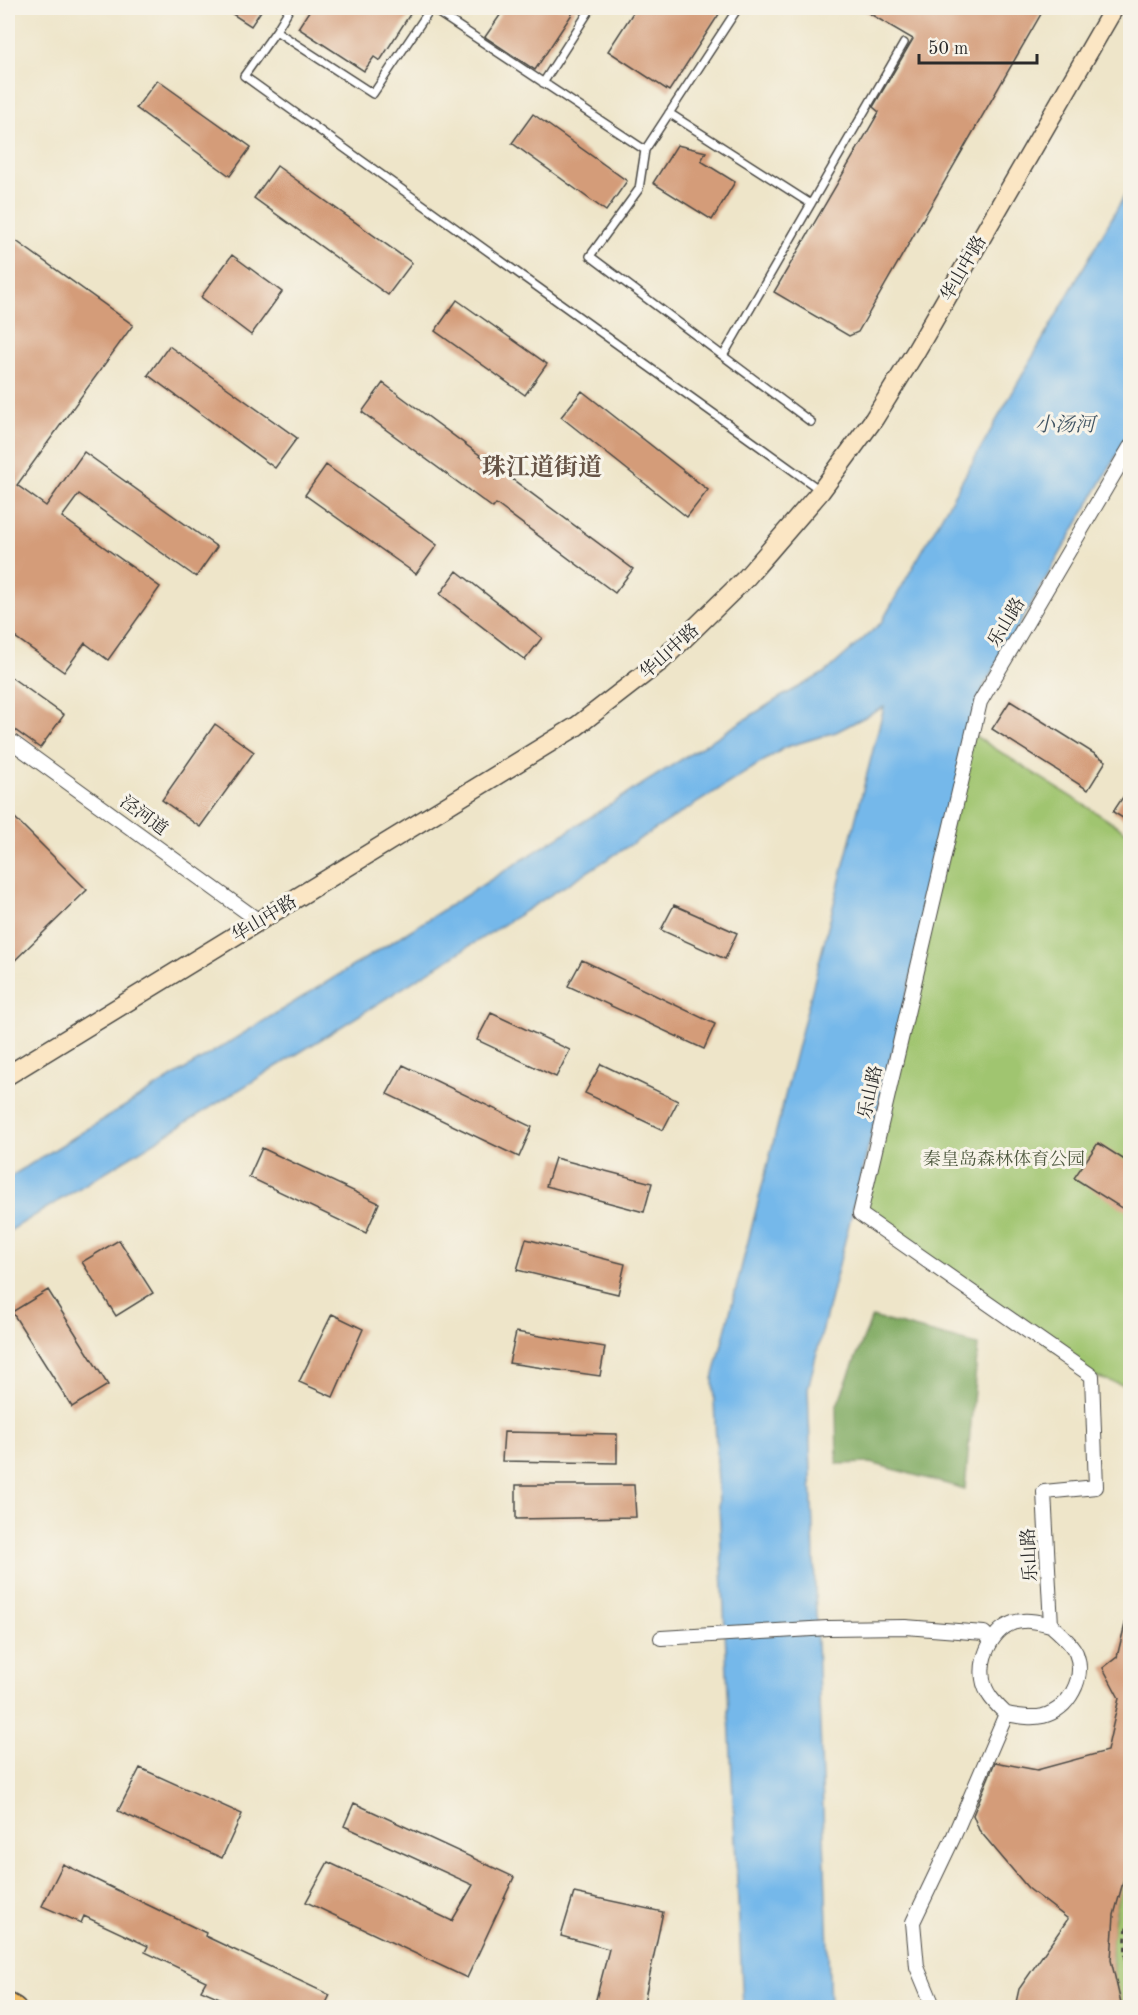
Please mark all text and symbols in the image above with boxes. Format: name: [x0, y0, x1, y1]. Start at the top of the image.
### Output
scale bar: [919, 27, 1038, 65]
text: 50 m: [928, 40, 968, 58]
street label: 华山中路: [936, 232, 990, 304]
water label: 小汤河: [1035, 414, 1098, 436]
district label: 珠江道街道: [482, 454, 602, 481]
street label: 乐山路: [984, 594, 1028, 650]
street label: 华山中路: [636, 619, 702, 683]
street label: 泾河道: [116, 792, 171, 839]
street label: 华山中路: [228, 891, 300, 945]
street label: 乐山路: [854, 1063, 886, 1121]
park label: 秦皇岛森林体育公园: [923, 1149, 1085, 1169]
street label: 乐山路: [1018, 1528, 1040, 1582]

